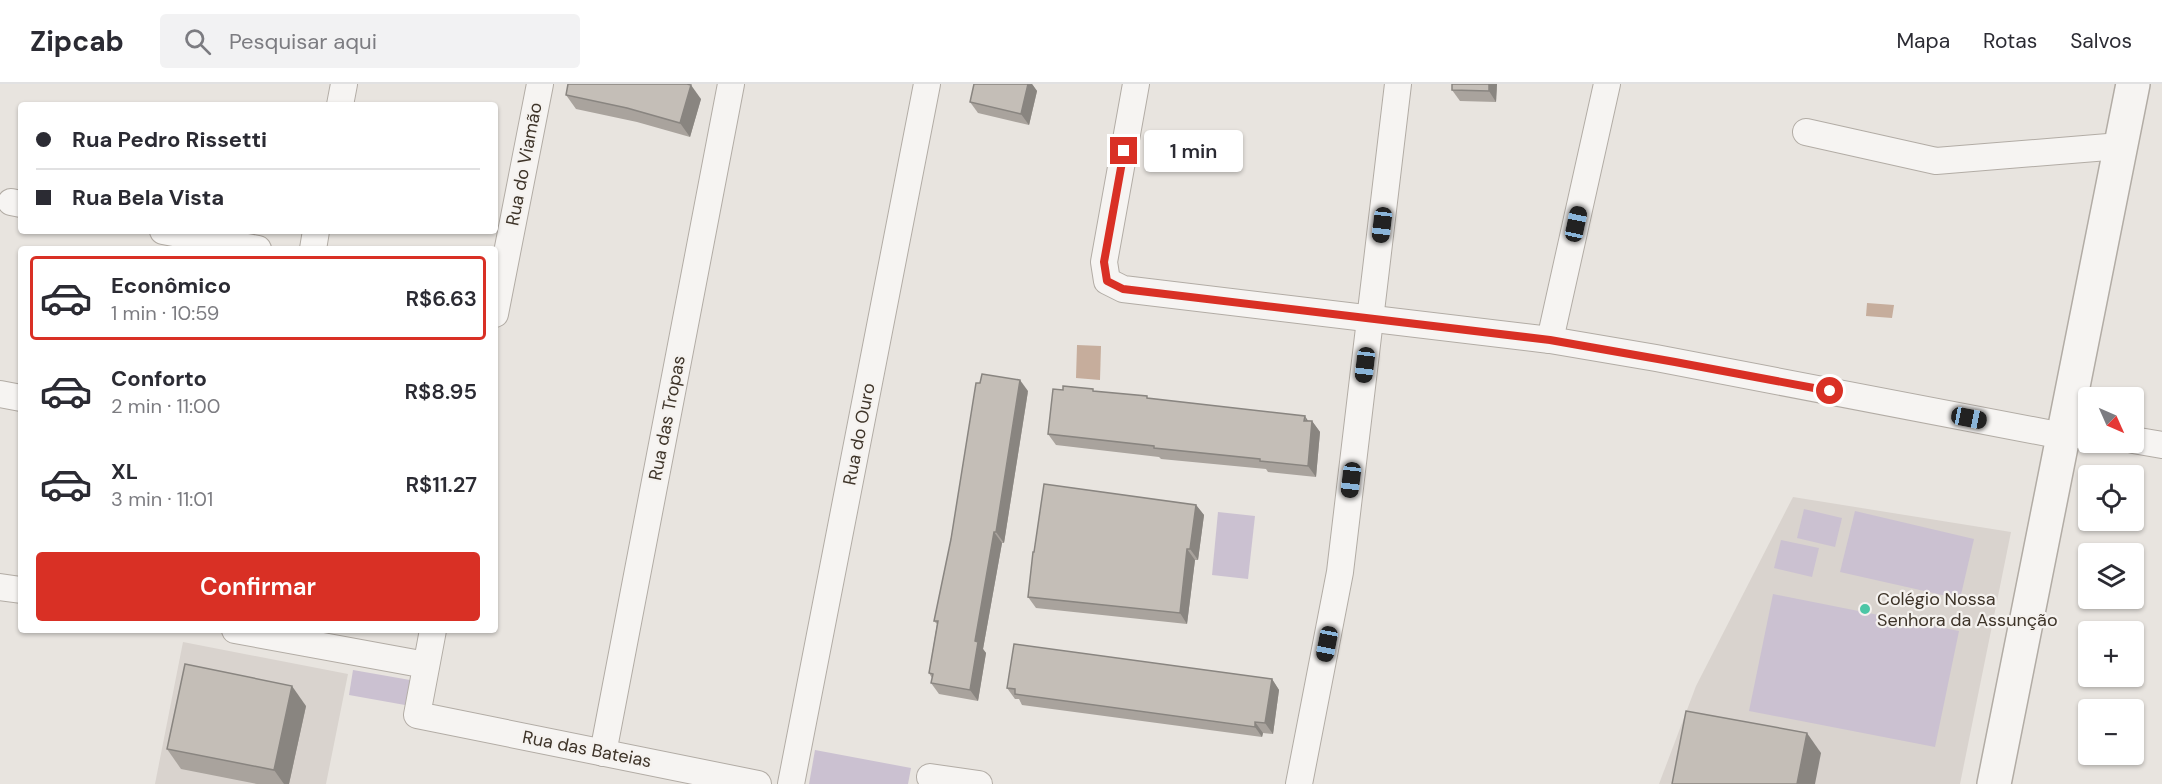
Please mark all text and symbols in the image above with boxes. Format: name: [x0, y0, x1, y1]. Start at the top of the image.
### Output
search box: [160, 14, 580, 68]
text: Zipcab: [30, 23, 124, 60]
icon: search: [181, 25, 214, 58]
text: Pesquisar aqui: [229, 27, 377, 56]
text: Mapa: [1896, 27, 1950, 55]
text: Rotas: [1983, 27, 2037, 55]
text: Salvos: [2070, 27, 2132, 55]
street label: Rua do Viamão: [500, 100, 548, 228]
text: Rua Pedro Rissetti: [72, 125, 267, 154]
callout: 1 min: [1145, 130, 1244, 172]
route end: [1110, 137, 1137, 164]
text: 1 min: [1170, 138, 1217, 164]
text: Rua Bela Vista: [72, 183, 224, 212]
car: [1563, 205, 1589, 243]
car: [1371, 206, 1393, 244]
icon: car: [39, 271, 93, 325]
text: Econômico: [111, 271, 231, 300]
text: R$6.63: [405, 284, 477, 313]
text: 1 min · 10:59: [111, 300, 219, 326]
car: [1354, 346, 1376, 384]
street label: Rua das Tropas: [643, 354, 691, 482]
icon: car: [39, 364, 93, 418]
text: Conforto: [111, 364, 207, 393]
text: R$8.95: [404, 377, 477, 406]
route start: [1816, 377, 1843, 404]
street label: Rua do Ouro: [837, 381, 881, 487]
north arrow: [2078, 387, 2144, 453]
map controls: [2078, 387, 2144, 765]
text: 2 min · 11:00: [111, 393, 220, 419]
car: [1950, 406, 1988, 430]
icon: car: [39, 457, 93, 511]
text: XL: [111, 457, 138, 486]
car: [1340, 461, 1362, 499]
button: locate: [2078, 465, 2144, 531]
text: R$11.27: [405, 470, 477, 499]
text: 3 min · 11:01: [111, 486, 213, 512]
button: layers: [2078, 543, 2144, 609]
button: Confirmar: [36, 552, 480, 621]
place label: Colégio Nossa Senhora da Assunção: [1877, 587, 2058, 632]
marker: Colégio Nossa Senhora da Assunção: [1858, 602, 1872, 616]
button: +: [2078, 621, 2144, 687]
car: [1315, 625, 1339, 663]
button: −: [2078, 699, 2144, 765]
street label: Rua das Bateias: [520, 725, 654, 773]

